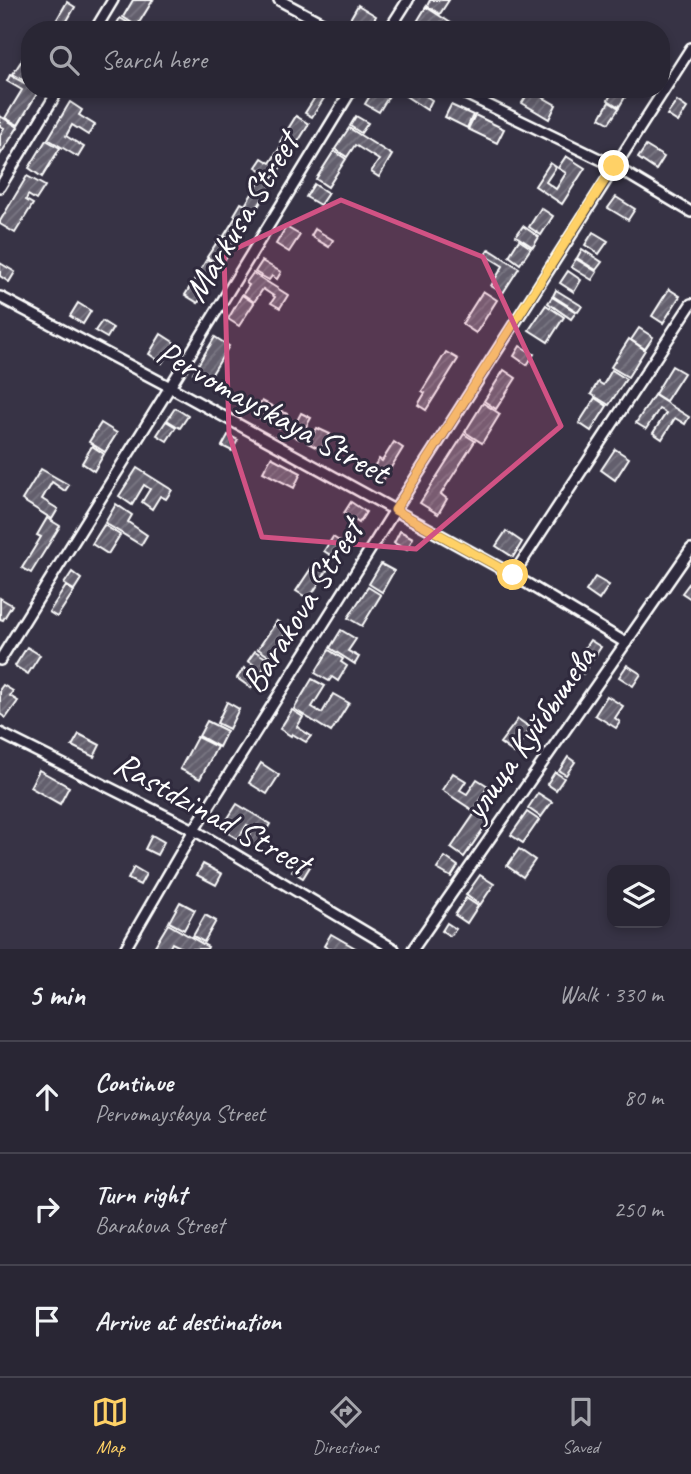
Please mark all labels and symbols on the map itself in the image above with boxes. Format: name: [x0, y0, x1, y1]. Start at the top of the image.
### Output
street label: Markusa Street: [173, 120, 311, 310]
route end: [598, 150, 629, 181]
street label: Pervomayskaya Street: [149, 330, 400, 496]
street label: Barakova Street: [231, 507, 376, 701]
route start: [497, 559, 528, 590]
street label: улица Куйбышева: [451, 636, 607, 831]
street label: Rastdzinad Street: [106, 741, 322, 887]

